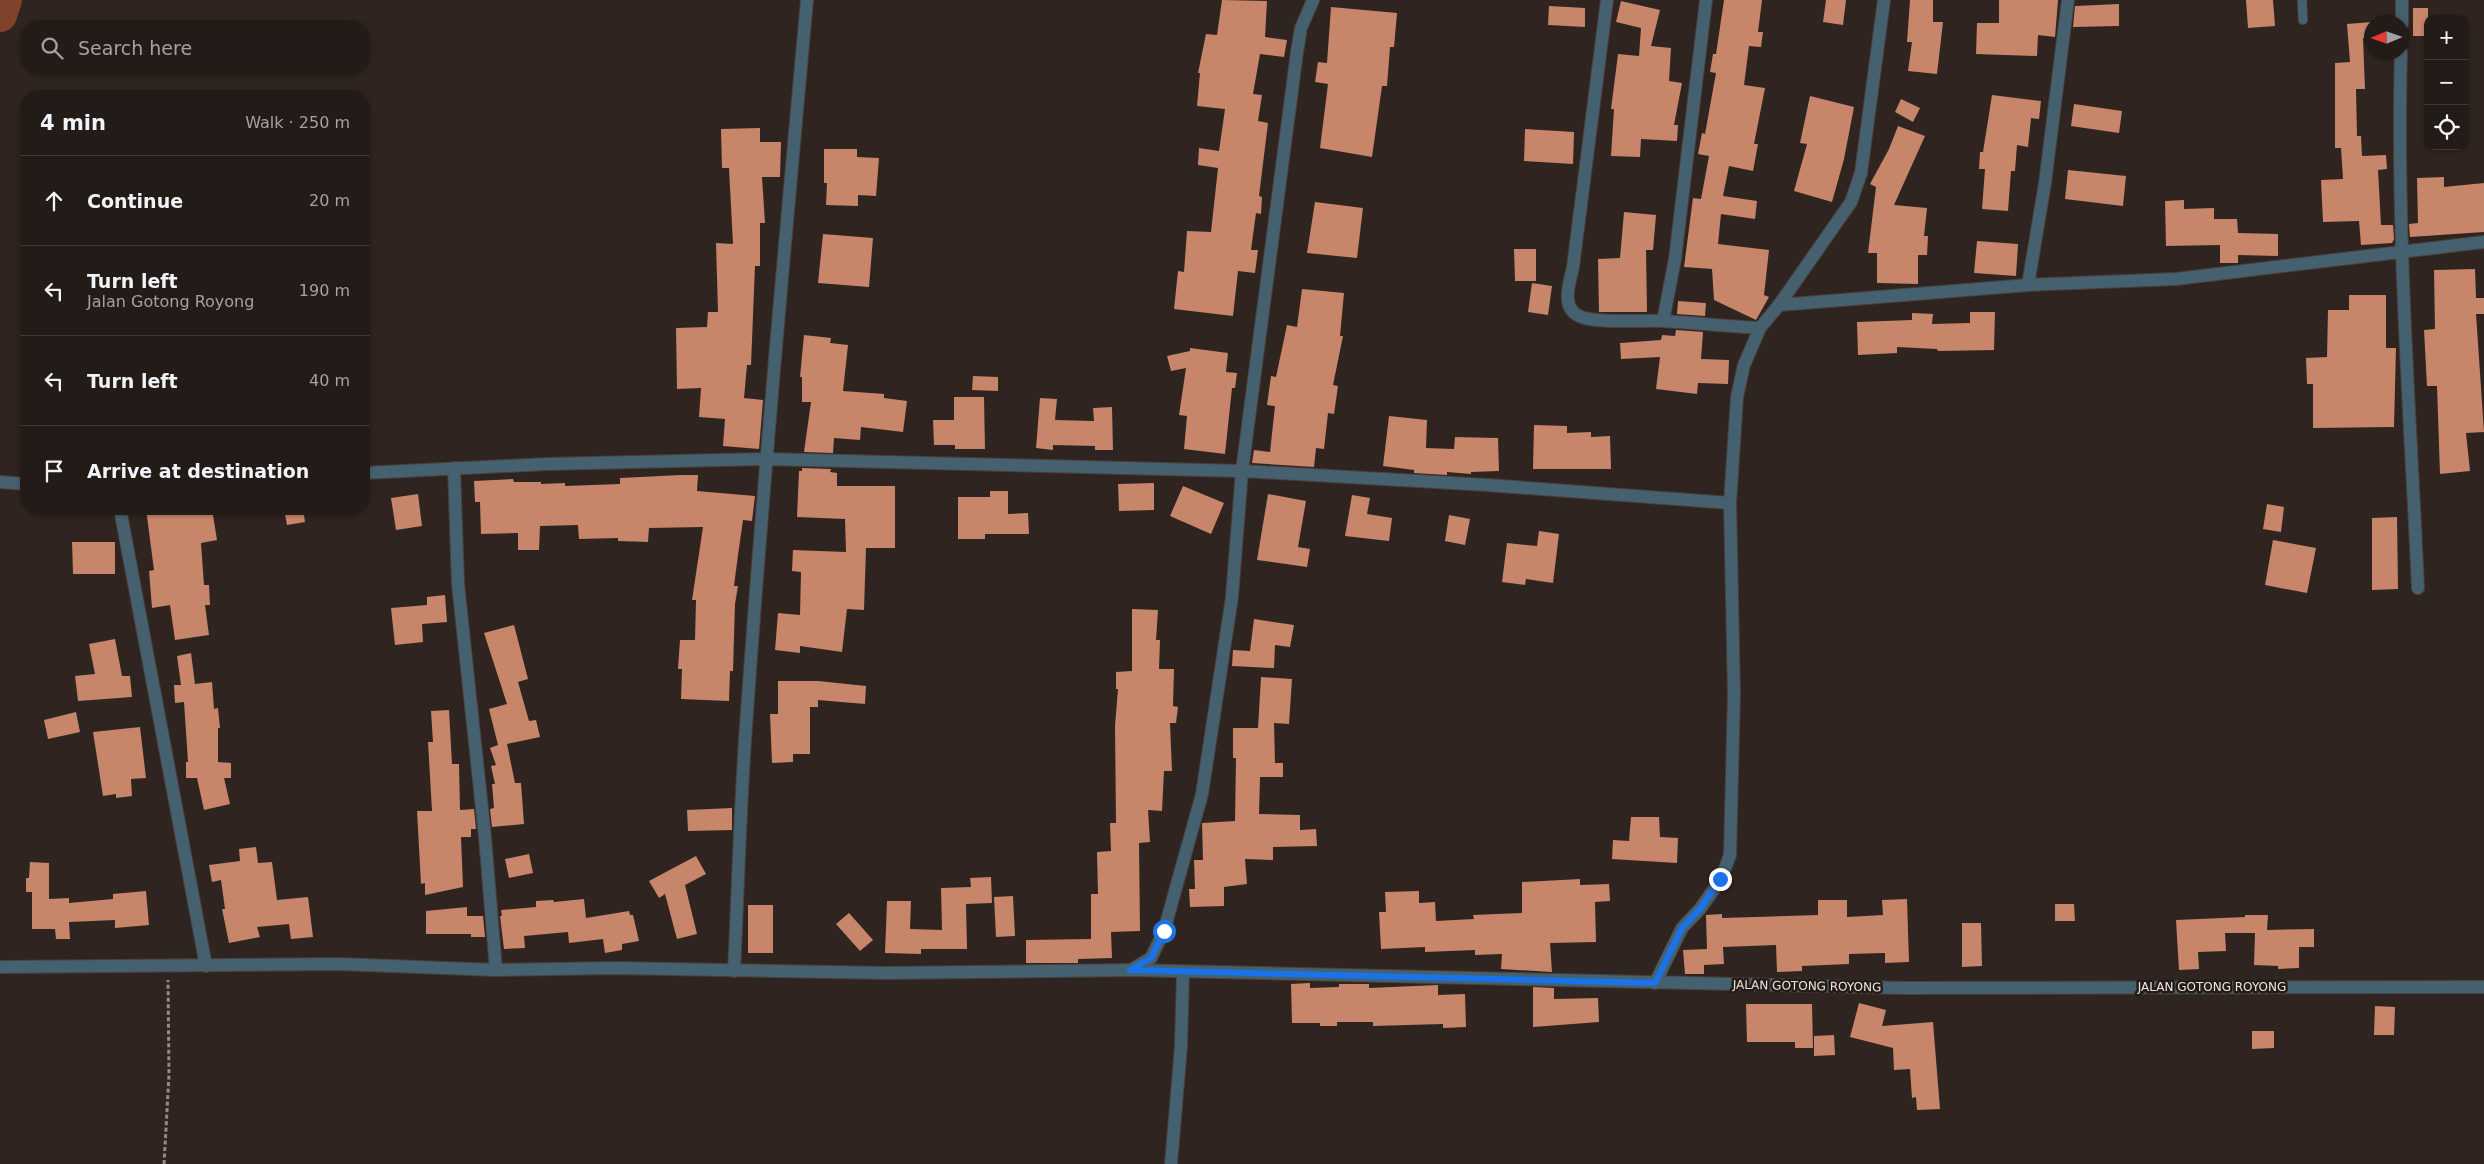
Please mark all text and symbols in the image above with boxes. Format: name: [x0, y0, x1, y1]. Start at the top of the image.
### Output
north arrow: [2364, 15, 2409, 60]
map controls: [2424, 15, 2469, 150]
button: +: [2424, 15, 2469, 60]
search box: [20, 20, 370, 75]
icon: search: [38, 34, 66, 62]
text: Search here: [78, 37, 192, 59]
button: −: [2424, 60, 2469, 105]
button: locate: [2424, 105, 2469, 150]
text: 4 min: [40, 111, 106, 135]
text: Walk · 250 m: [245, 113, 350, 132]
icon: ahead: [40, 187, 68, 215]
text: Continue: [87, 190, 183, 212]
text: 20 m: [309, 191, 350, 210]
text: Turn left: [87, 270, 178, 292]
icon: left: [40, 277, 68, 305]
text: 190 m: [299, 281, 350, 300]
text: Jalan Gotong Royong: [87, 292, 254, 311]
icon: left: [40, 367, 68, 395]
text: Turn left: [87, 370, 178, 392]
text: 40 m: [309, 371, 350, 390]
icon: arrive: [40, 457, 68, 485]
text: Arrive at destination: [87, 460, 309, 482]
route end: [1709, 868, 1732, 891]
route start: [1153, 920, 1176, 943]
street label: JALAN GOTONG ROYONG: [1732, 978, 1881, 994]
street label: JALAN GOTONG ROYONG: [2137, 980, 2286, 994]

